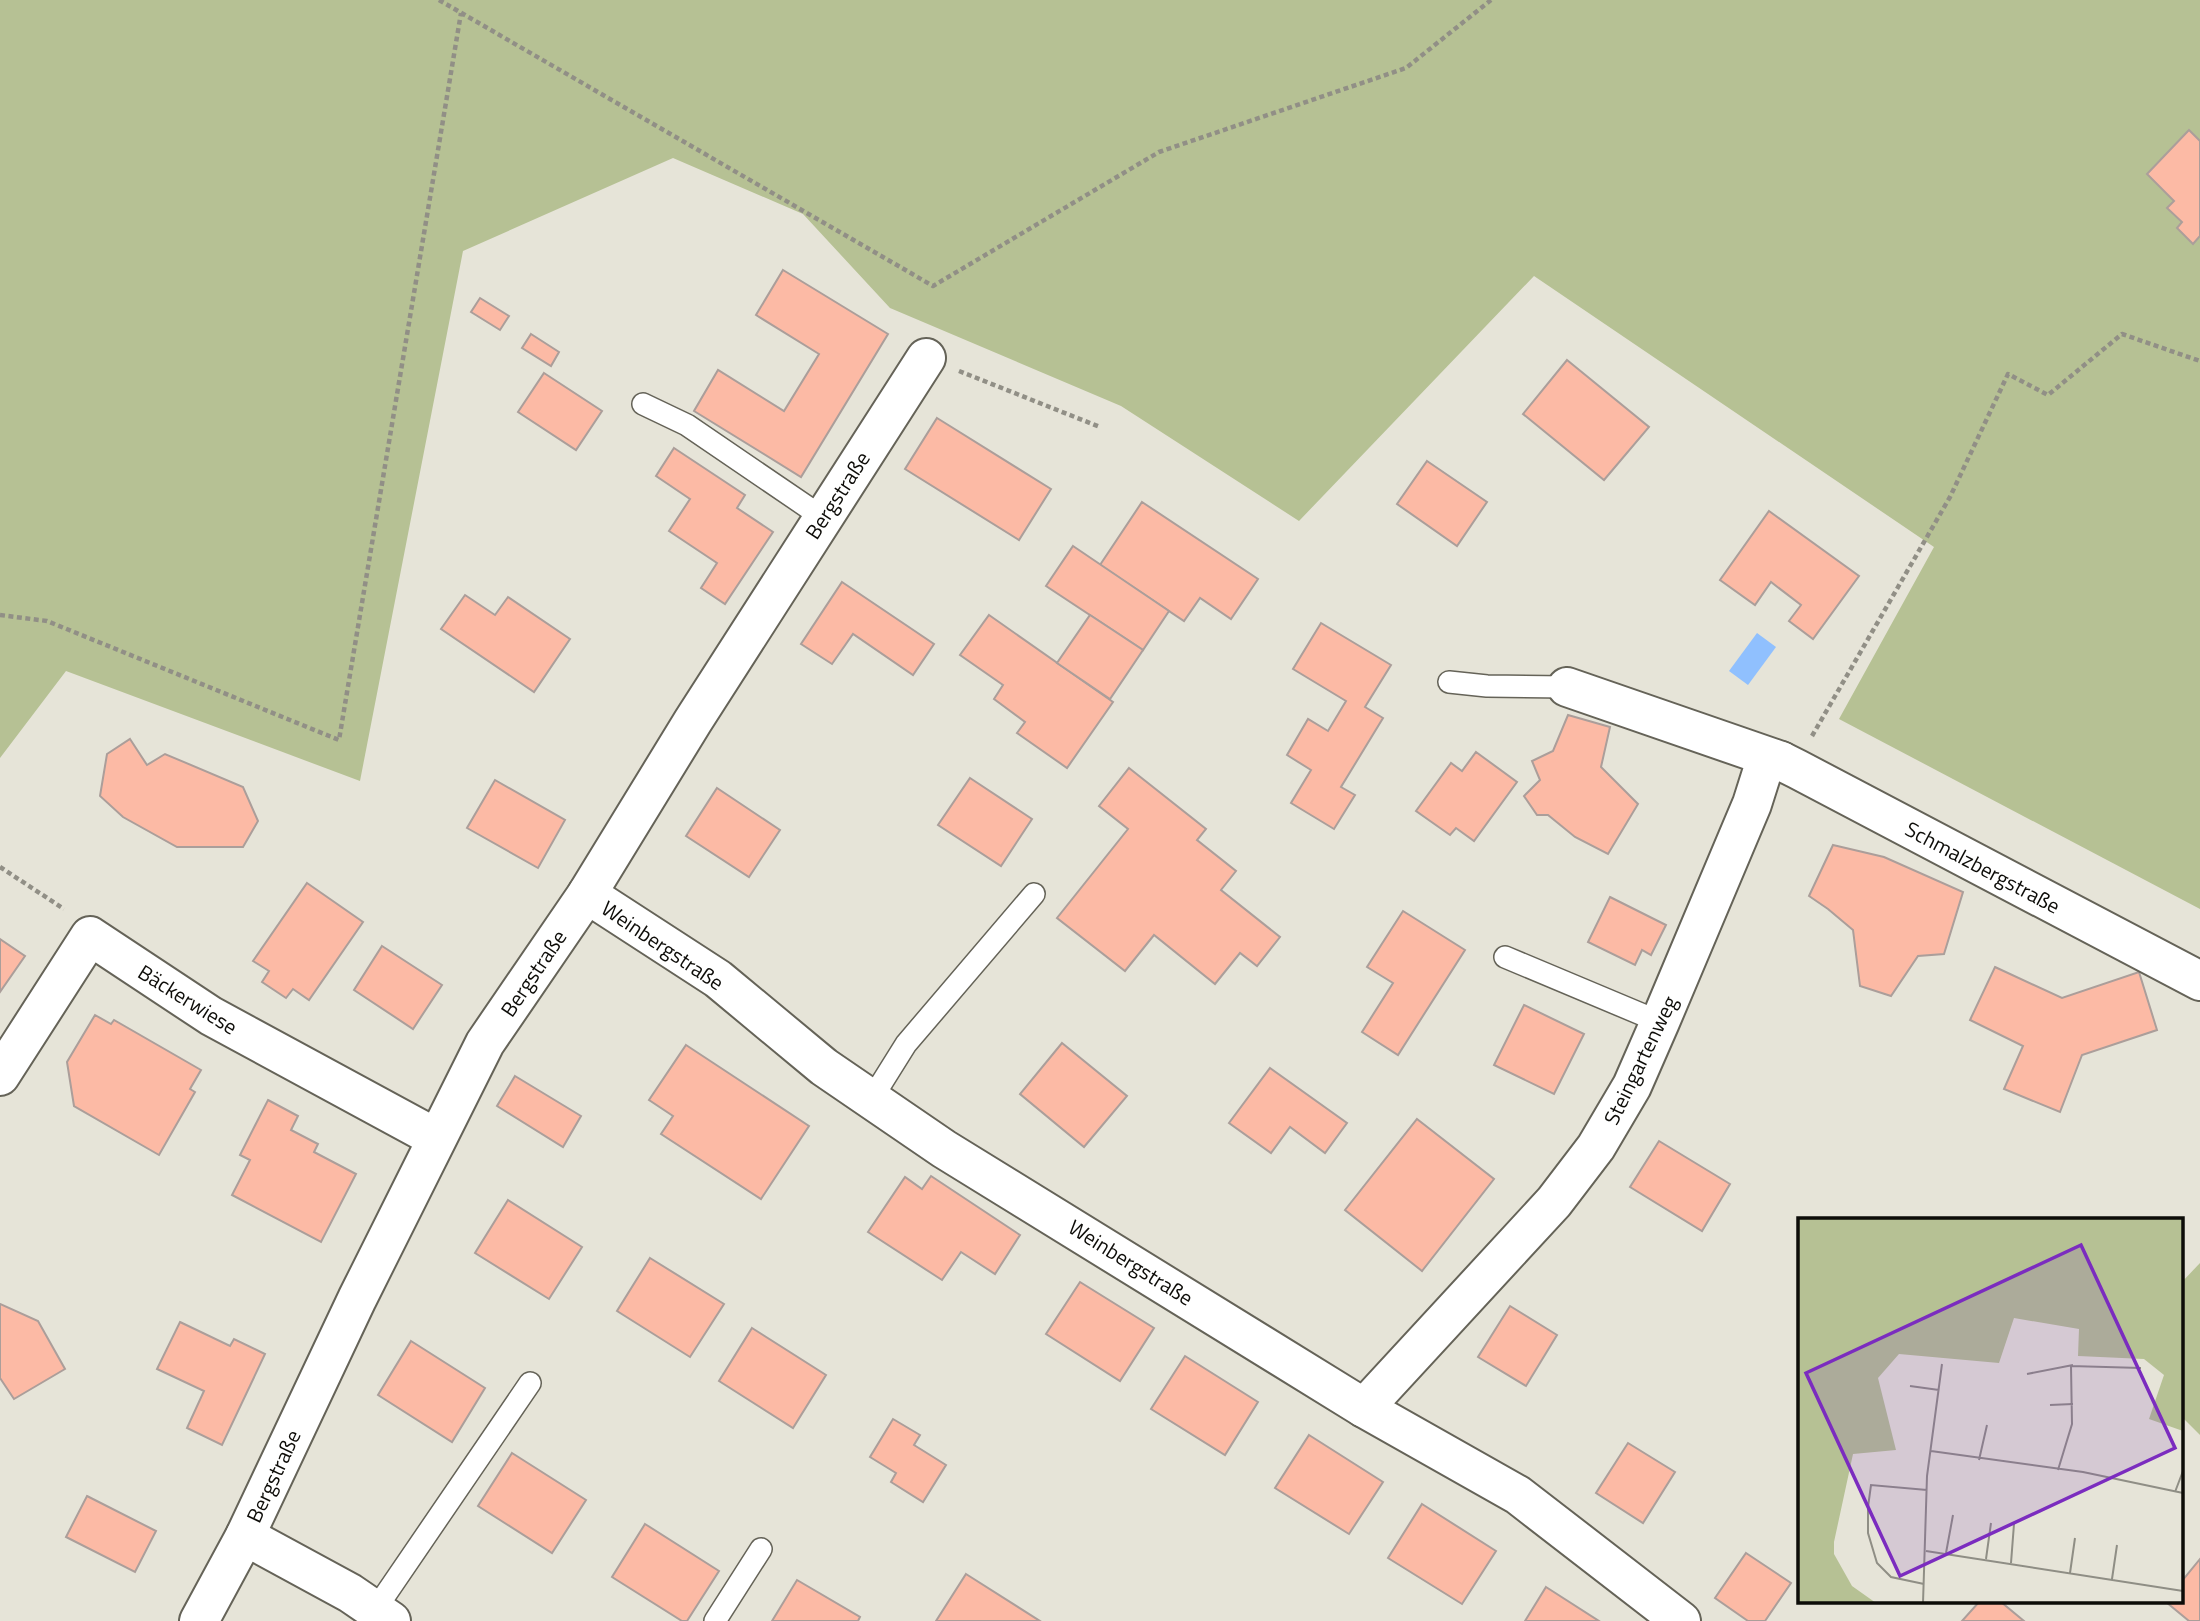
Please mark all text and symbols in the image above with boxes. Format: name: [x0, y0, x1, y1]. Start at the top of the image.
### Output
street label: Bergstraße: [797, 445, 877, 545]
street label: Schmalzbergstraße: [1900, 813, 2066, 921]
street label: Weinbergstraße: [595, 892, 731, 998]
street label: Bergstraße: [492, 923, 574, 1023]
street label: Bäckerwiese: [132, 956, 244, 1042]
street label: Steingartenweg: [1595, 990, 1685, 1130]
street label: Weinbergstraße: [1062, 1211, 1200, 1313]
inset map: [1798, 1218, 2182, 1604]
street label: Bergstraße: [238, 1424, 308, 1528]

